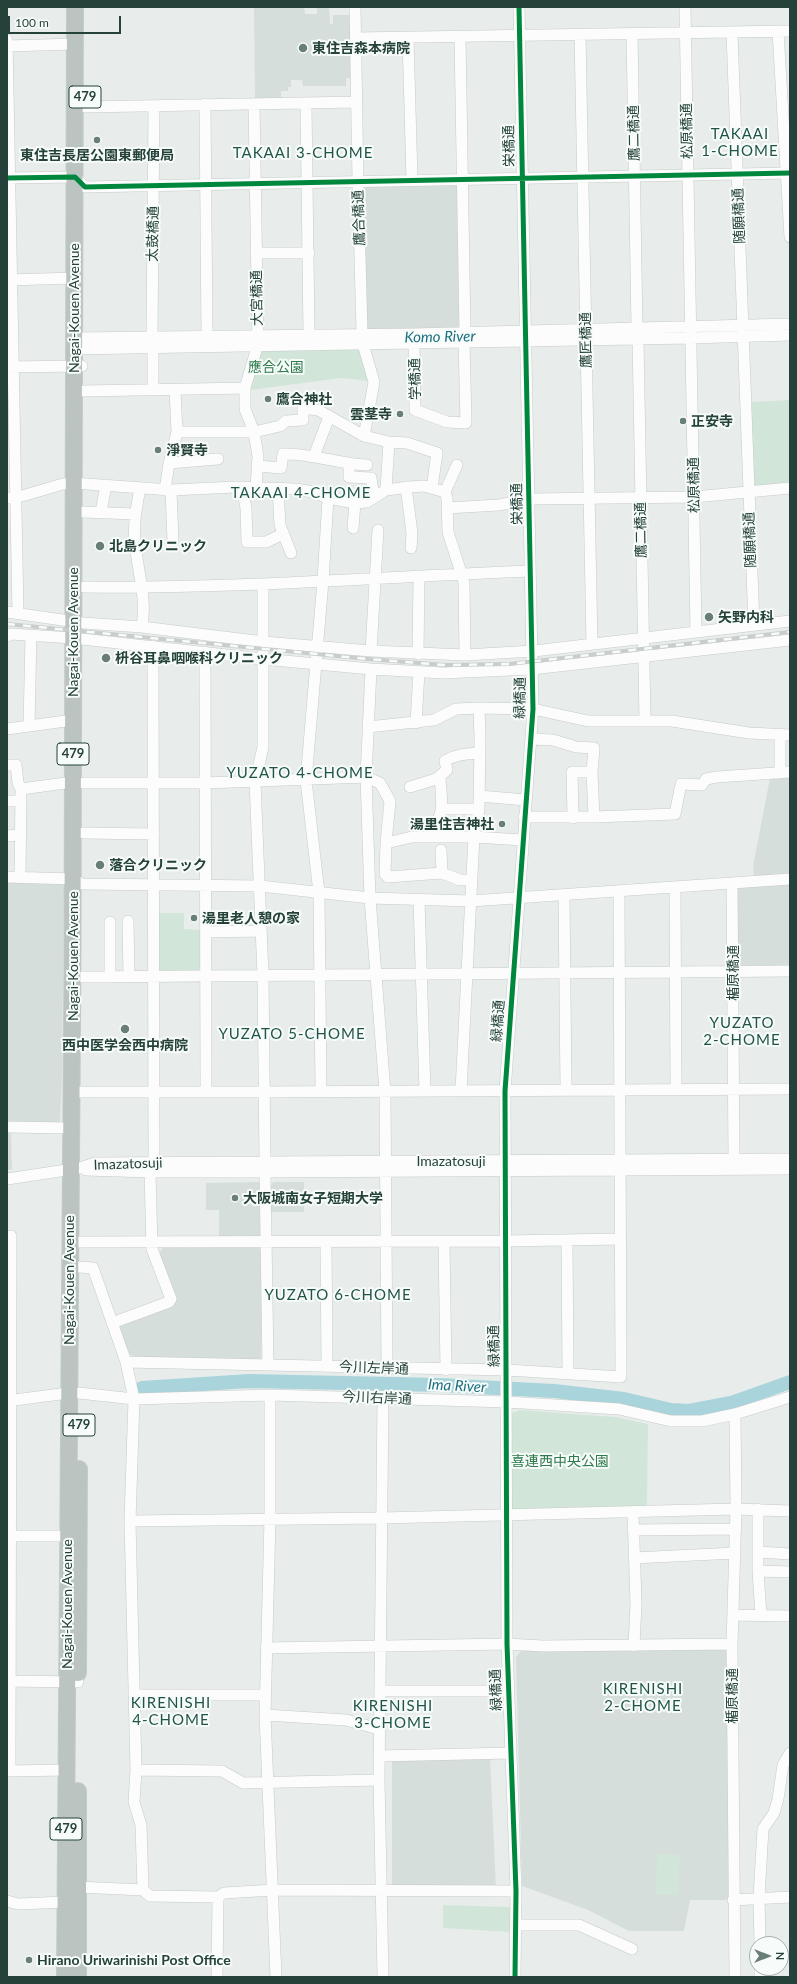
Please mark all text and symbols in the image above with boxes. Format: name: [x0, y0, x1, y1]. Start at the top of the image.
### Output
scale bar: [10, 8, 123, 34]
text: 100 m: [15, 15, 49, 30]
place label: 東住吉森本病院: [312, 40, 410, 56]
marker: 東住吉森本病院: [297, 42, 309, 54]
road number: 479: [69, 86, 101, 108]
street label: 松原橋通: [678, 103, 696, 159]
street label: 鷹二橋通: [625, 105, 643, 161]
street label: 栄橋通: [500, 125, 518, 167]
district label: TAKAAI 1-CHOME: [701, 125, 779, 160]
marker: 東住吉長居公園東郵便局: [92, 135, 102, 145]
district label: TAKAAI 3-CHOME: [233, 144, 373, 162]
place label: 東住吉長居公園東郵便局: [20, 147, 174, 163]
street label: 随願橋通: [730, 188, 748, 244]
street label: 鷹合橋通: [350, 190, 368, 246]
street label: 太鼓橋通: [144, 206, 162, 262]
street label: Nagai-Kouen Avenue: [66, 243, 82, 373]
street label: 大宮橋通: [248, 270, 266, 326]
street label: 鷹匠橋通: [577, 312, 595, 368]
water label: Komo River: [404, 327, 476, 347]
street label: 学橋通: [406, 358, 424, 400]
park label: 應合公園: [248, 359, 304, 375]
place label: 鷹合神社: [276, 391, 332, 407]
marker: 鷹合神社: [263, 394, 273, 404]
place label: 雲茎寺: [350, 406, 392, 422]
marker: 雲茎寺: [395, 409, 405, 419]
place label: 正安寺: [691, 413, 733, 429]
marker: 正安寺: [678, 416, 688, 426]
place label: 淨賢寺: [166, 442, 208, 458]
marker: 淨賢寺: [153, 445, 163, 455]
street label: 松原橋通: [685, 457, 703, 513]
street label: 栄橋通: [508, 483, 526, 525]
district label: TAKAAI 4-CHOME: [231, 484, 371, 502]
street label: 鷹二橋通: [632, 502, 650, 558]
street label: 随願橋通: [741, 512, 759, 568]
place label: 北島クリニック: [109, 538, 207, 554]
marker: 北島クリニック: [94, 540, 106, 552]
street label: Nagai-Kouen Avenue: [65, 567, 81, 697]
place label: 矢野内科: [718, 609, 774, 625]
marker: 矢野内科: [703, 611, 715, 623]
place label: 枡谷耳鼻咽喉科クリニック: [115, 650, 283, 666]
marker: 枡谷耳鼻咽喉科クリニック: [100, 652, 112, 664]
street label: 緑橋通: [511, 677, 529, 719]
road number: 479: [57, 743, 89, 765]
district label: YUZATO 4-CHOME: [226, 764, 374, 782]
place label: 湯里住吉神社: [410, 816, 494, 832]
marker: 湯里住吉神社: [497, 819, 507, 829]
place label: 落合クリニック: [109, 857, 207, 873]
marker: 落合クリニック: [94, 859, 106, 871]
street label: Nagai-Kouen Avenue: [65, 891, 81, 1021]
place label: 湯里老人憩の家: [202, 910, 300, 926]
marker: 湯里老人憩の家: [189, 913, 199, 923]
street label: 楯原橋通: [725, 945, 741, 1001]
street label: 緑橋通: [488, 999, 508, 1043]
district label: YUZATO 2-CHOME: [703, 1014, 781, 1049]
marker: 西中医学会西中病院: [119, 1023, 131, 1035]
district label: YUZATO 5-CHOME: [218, 1025, 366, 1043]
place label: 西中医学会西中病院: [62, 1037, 188, 1053]
street label: Imazatosuji: [417, 1153, 485, 1169]
street label: Imazatosuji: [93, 1154, 163, 1174]
place label: 大阪城南女子短期大学: [243, 1190, 383, 1206]
marker: 大阪城南女子短期大学: [230, 1193, 240, 1203]
street label: Nagai-Kouen Avenue: [61, 1215, 77, 1345]
district label: YUZATO 6-CHOME: [264, 1286, 412, 1304]
street label: 緑橋通: [485, 1325, 503, 1367]
street label: 今川左岸通: [339, 1358, 409, 1378]
water label: Ima River: [427, 1375, 487, 1397]
street label: 今川右岸通: [342, 1388, 412, 1408]
road number: 479: [63, 1414, 95, 1436]
park label: 喜連西中央公園: [511, 1453, 609, 1469]
street label: Nagai-Kouen Avenue: [59, 1539, 75, 1669]
street label: 楯原橋通: [724, 1668, 740, 1724]
street label: 緑橋通: [487, 1669, 505, 1711]
district label: KIRENISHI 2-CHOME: [603, 1680, 683, 1715]
district label: KIRENISHI 4-CHOME: [131, 1694, 211, 1729]
district label: KIRENISHI 3-CHOME: [353, 1697, 433, 1732]
road number: 479: [50, 1818, 82, 1840]
north arrow: [749, 1936, 789, 1976]
place label: Hirano Uriwarinishi Post Office: [37, 1952, 231, 1968]
text: N: [774, 1952, 787, 1960]
marker: Hirano Uriwarinishi Post Office: [24, 1955, 34, 1965]

